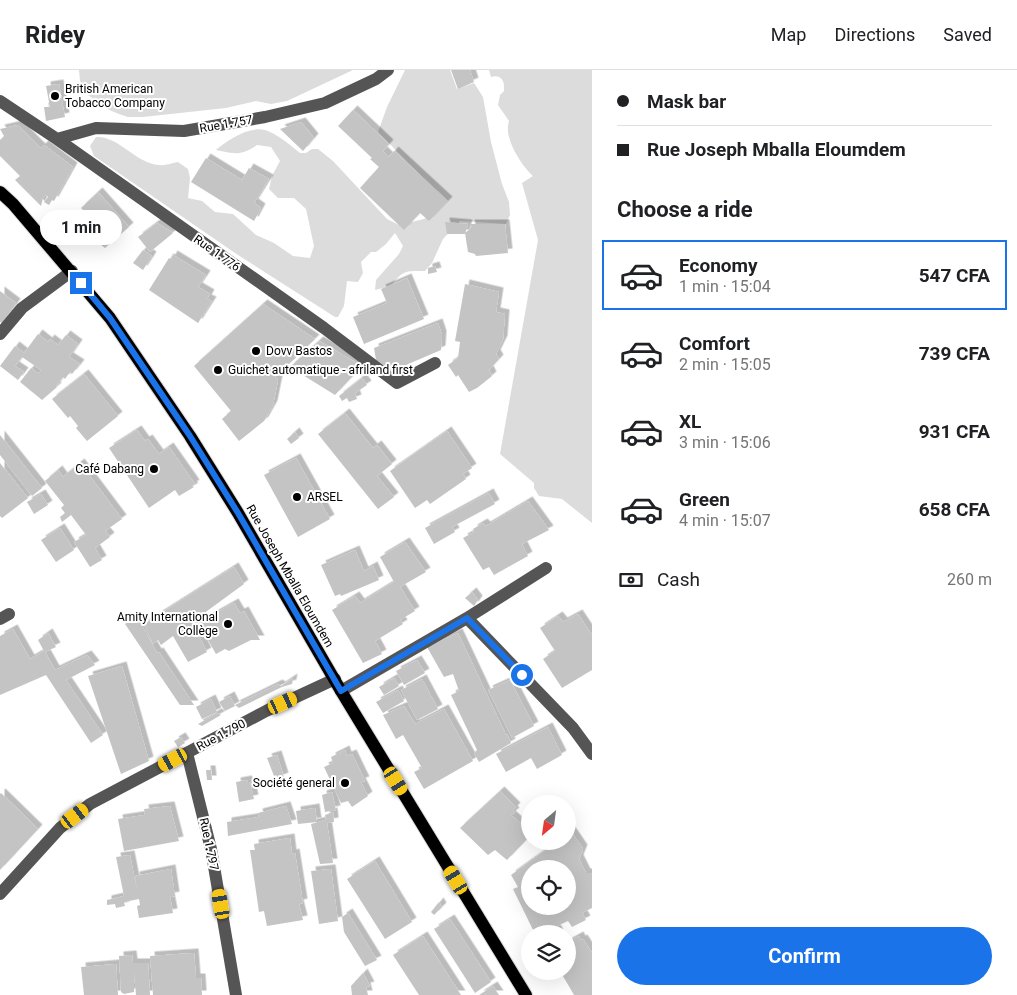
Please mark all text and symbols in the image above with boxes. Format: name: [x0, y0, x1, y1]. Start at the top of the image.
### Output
text: Ridey: [25, 21, 85, 49]
text: Map: [771, 24, 806, 45]
text: Directions: [834, 24, 915, 45]
text: Saved: [943, 24, 992, 45]
place label: British American Tobacco Company: [65, 82, 165, 110]
marker: British American Tobacco Company: [49, 90, 61, 102]
text: Mask bar: [647, 90, 726, 113]
street label: Rue 1.757: [198, 112, 254, 136]
text: Rue Joseph Mballa Eloumdem: [647, 138, 906, 161]
text: Choose a ride: [617, 197, 753, 222]
callout: 1 min: [40, 210, 122, 246]
text: 1 min: [61, 218, 101, 237]
street label: Rue 1.776: [191, 232, 243, 274]
icon: car: [619, 253, 664, 298]
text: Economy: [679, 254, 758, 277]
text: 547 CFA: [919, 264, 990, 287]
route end: [70, 272, 92, 294]
text: 1 min · 15:04: [679, 277, 771, 296]
icon: car: [619, 331, 664, 376]
text: Comfort: [679, 332, 750, 355]
text: 739 CFA: [919, 342, 990, 365]
place label: Dovv Bastos: [266, 344, 332, 358]
marker: Dovv Bastos: [250, 345, 262, 357]
text: 2 min · 15:05: [679, 355, 771, 374]
place label: Guichet automatique - afriland first: [228, 363, 413, 377]
marker: Guichet automatique - afriland first: [212, 364, 224, 376]
icon: car: [619, 409, 664, 454]
text: XL: [679, 410, 701, 433]
text: 931 CFA: [919, 420, 990, 443]
text: 3 min · 15:06: [679, 433, 771, 452]
place label: Café Dabang: [75, 462, 144, 476]
marker: Café Dabang: [148, 463, 160, 475]
icon: car: [619, 487, 664, 532]
text: Green: [679, 488, 730, 511]
place label: ARSEL: [307, 490, 343, 504]
marker: ARSEL: [291, 491, 303, 503]
text: 658 CFA: [919, 498, 990, 521]
street label: Rue Joseph Mballa Eloumdem: [243, 502, 337, 650]
text: 4 min · 15:07: [679, 511, 771, 530]
icon: cash: [617, 566, 645, 594]
text: Cash: [657, 568, 700, 591]
text: 260 m: [947, 570, 992, 589]
place label: Amity International Collège: [117, 610, 218, 638]
marker: Amity International Collège: [222, 618, 234, 630]
route start: [511, 664, 533, 686]
car: [266, 690, 299, 716]
street label: Rue 1.790: [194, 716, 248, 754]
car: [156, 746, 189, 774]
car: [381, 764, 410, 798]
place label: Société general: [253, 776, 335, 790]
marker: Société general: [339, 777, 351, 789]
north arrow: [521, 795, 576, 850]
map controls: [521, 795, 576, 980]
car: [58, 801, 91, 831]
street label: Rue 1.797: [197, 816, 221, 872]
button: locate: [521, 860, 576, 915]
car: [441, 863, 470, 897]
car: [211, 888, 230, 920]
button: layers: [521, 925, 576, 980]
button: Confirm: [617, 927, 992, 985]

